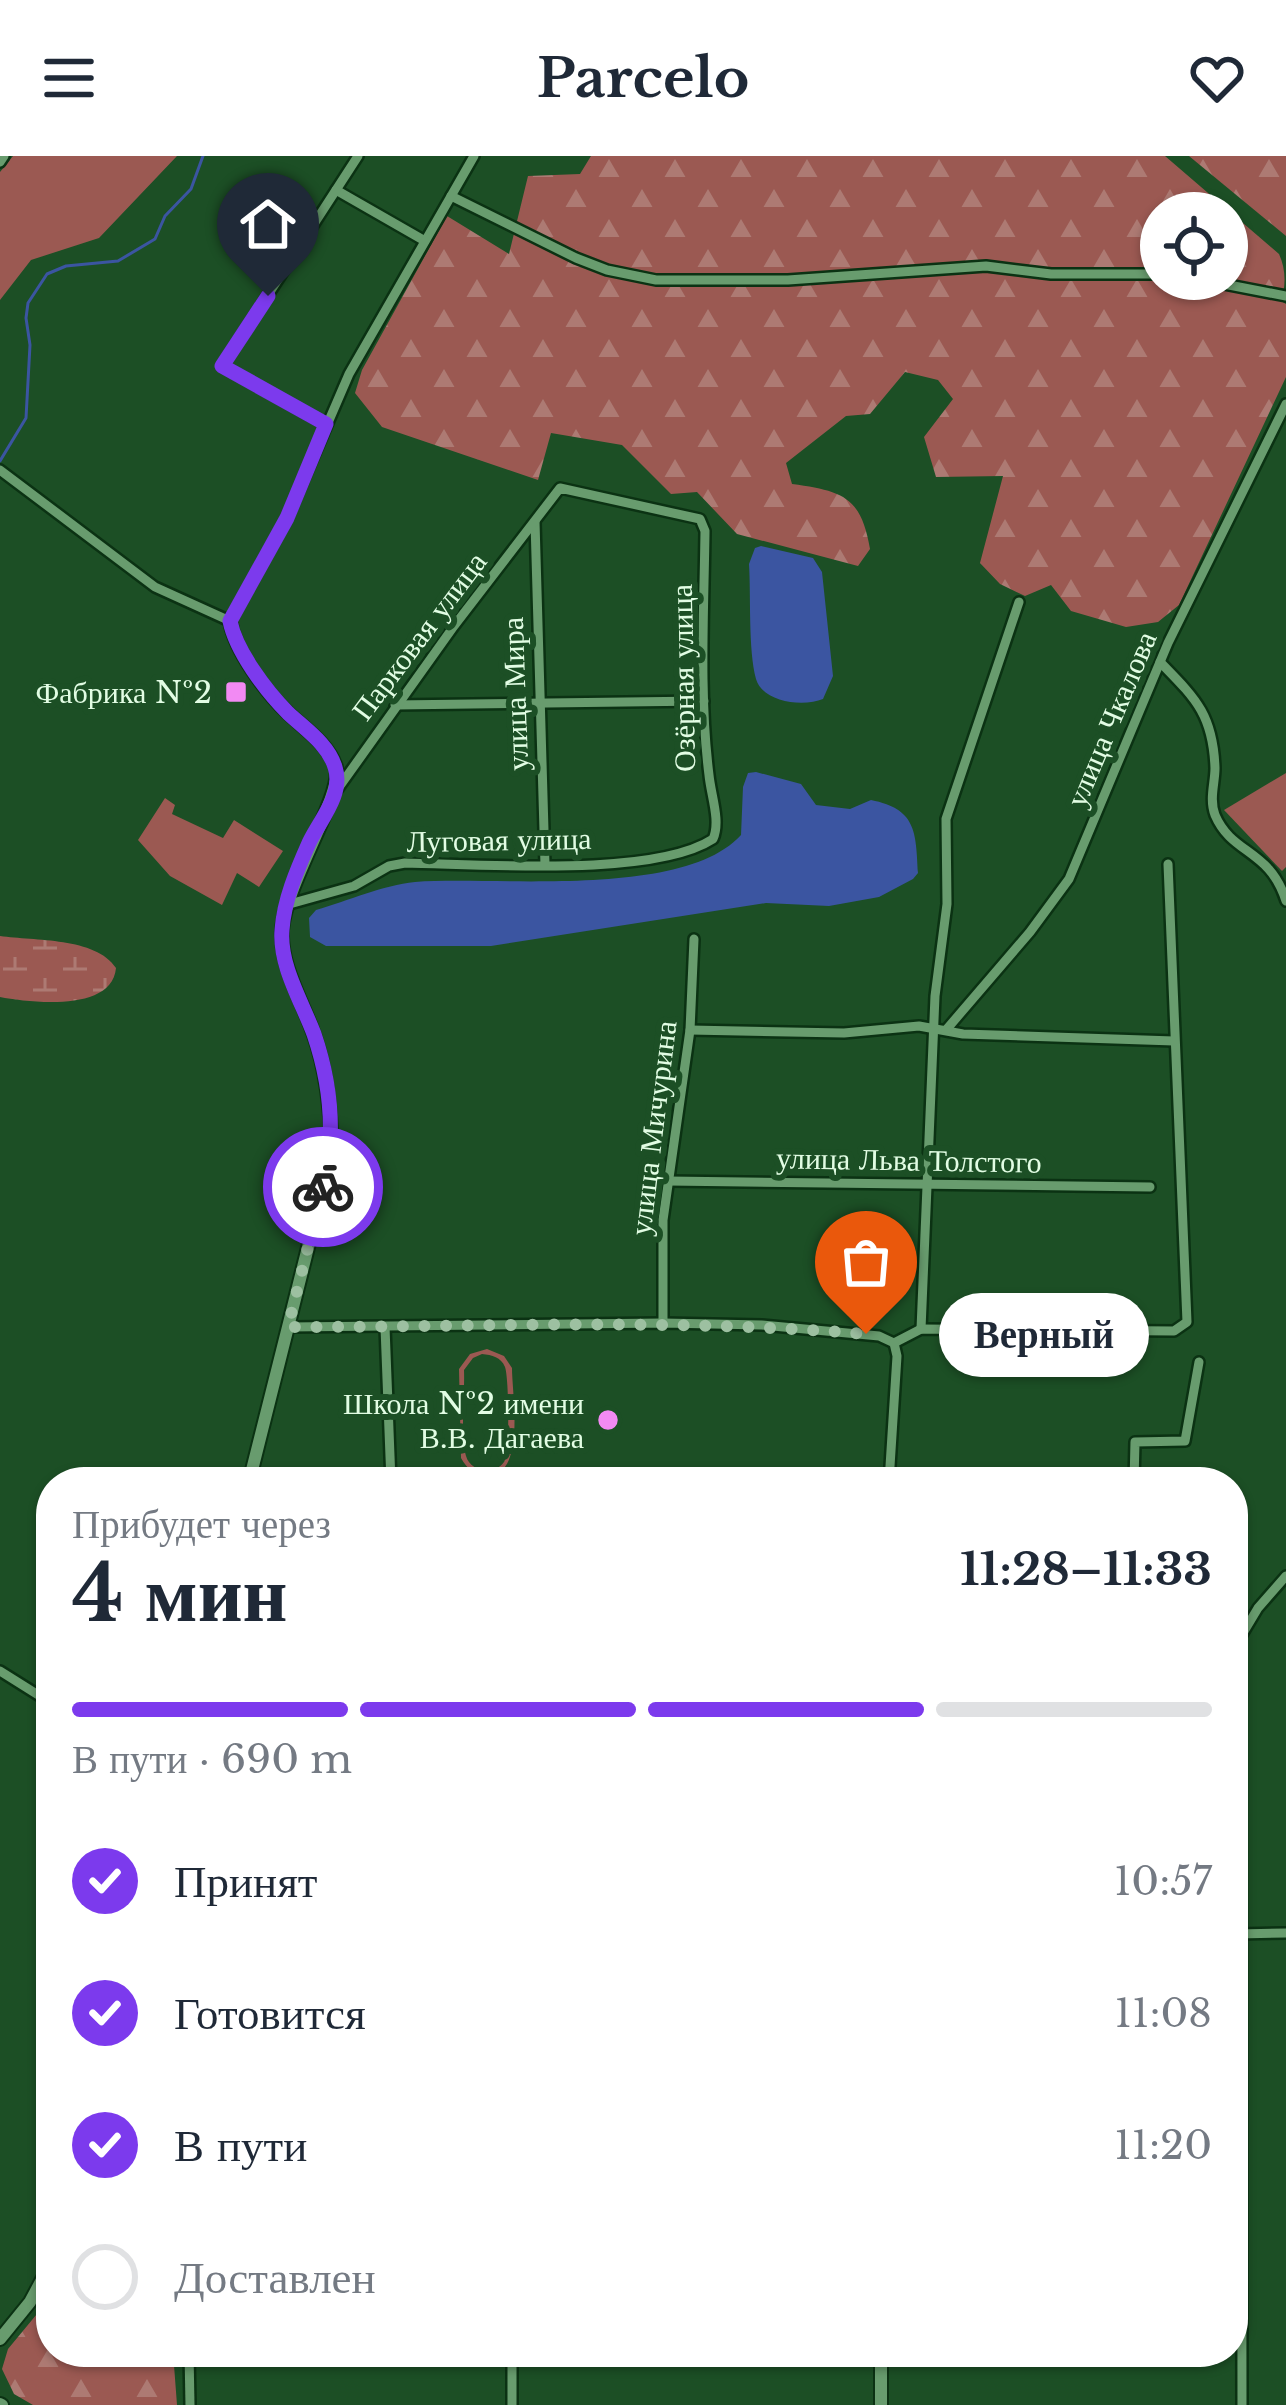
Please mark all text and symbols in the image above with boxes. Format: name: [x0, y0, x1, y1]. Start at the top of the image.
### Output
icon: menu: [36, 45, 102, 111]
text: Parcelo: [537, 45, 749, 112]
icon: heart: [1184, 45, 1250, 111]
pin: [217, 173, 319, 296]
icon: home: [235, 191, 301, 257]
map controls: [1140, 192, 1248, 300]
button: locate: [1140, 192, 1248, 300]
street label: Парковая улица: [344, 544, 494, 728]
street label: Озёрная улица: [663, 584, 703, 772]
street label: улица Мира: [494, 617, 536, 771]
street label: улица Чкалова: [1057, 626, 1165, 812]
place label: Фабрика №2: [36, 674, 212, 711]
marker: Фабрика №2: [223, 679, 249, 705]
street label: Луговая улица: [406, 820, 592, 860]
street label: улица Мичурина: [621, 1019, 685, 1237]
courier: [263, 1127, 383, 1247]
street label: улица Льва Толстого: [776, 1139, 1042, 1181]
icon: bike: [290, 1154, 356, 1220]
pin: [815, 1211, 917, 1334]
icon: bag: [833, 1229, 899, 1295]
callout: Верный: [938, 1292, 1148, 1376]
text: Верный: [974, 1310, 1114, 1359]
place label: Школа №2 имени В.В. Дагаева: [343, 1385, 584, 1456]
marker: Школа №2 имени В.В. Дагаева: [595, 1407, 621, 1433]
text: Прибудет через: [72, 1500, 331, 1549]
text: 11:28–11:33: [960, 1541, 1212, 1597]
text: 4 мин: [72, 1545, 288, 1642]
text: В пути · 690 m: [72, 1735, 352, 1784]
icon: check: [72, 1848, 138, 1914]
text: Принят: [174, 1853, 318, 1909]
text: 10:57: [1114, 1857, 1212, 1906]
icon: check: [72, 1980, 138, 2046]
text: Готовится: [174, 1985, 366, 2041]
text: 11:08: [1115, 1989, 1212, 2038]
icon: check: [72, 2112, 138, 2178]
text: В пути: [174, 2117, 307, 2173]
text: 11:20: [1114, 2121, 1212, 2170]
text: Доставлен: [174, 2249, 376, 2305]

